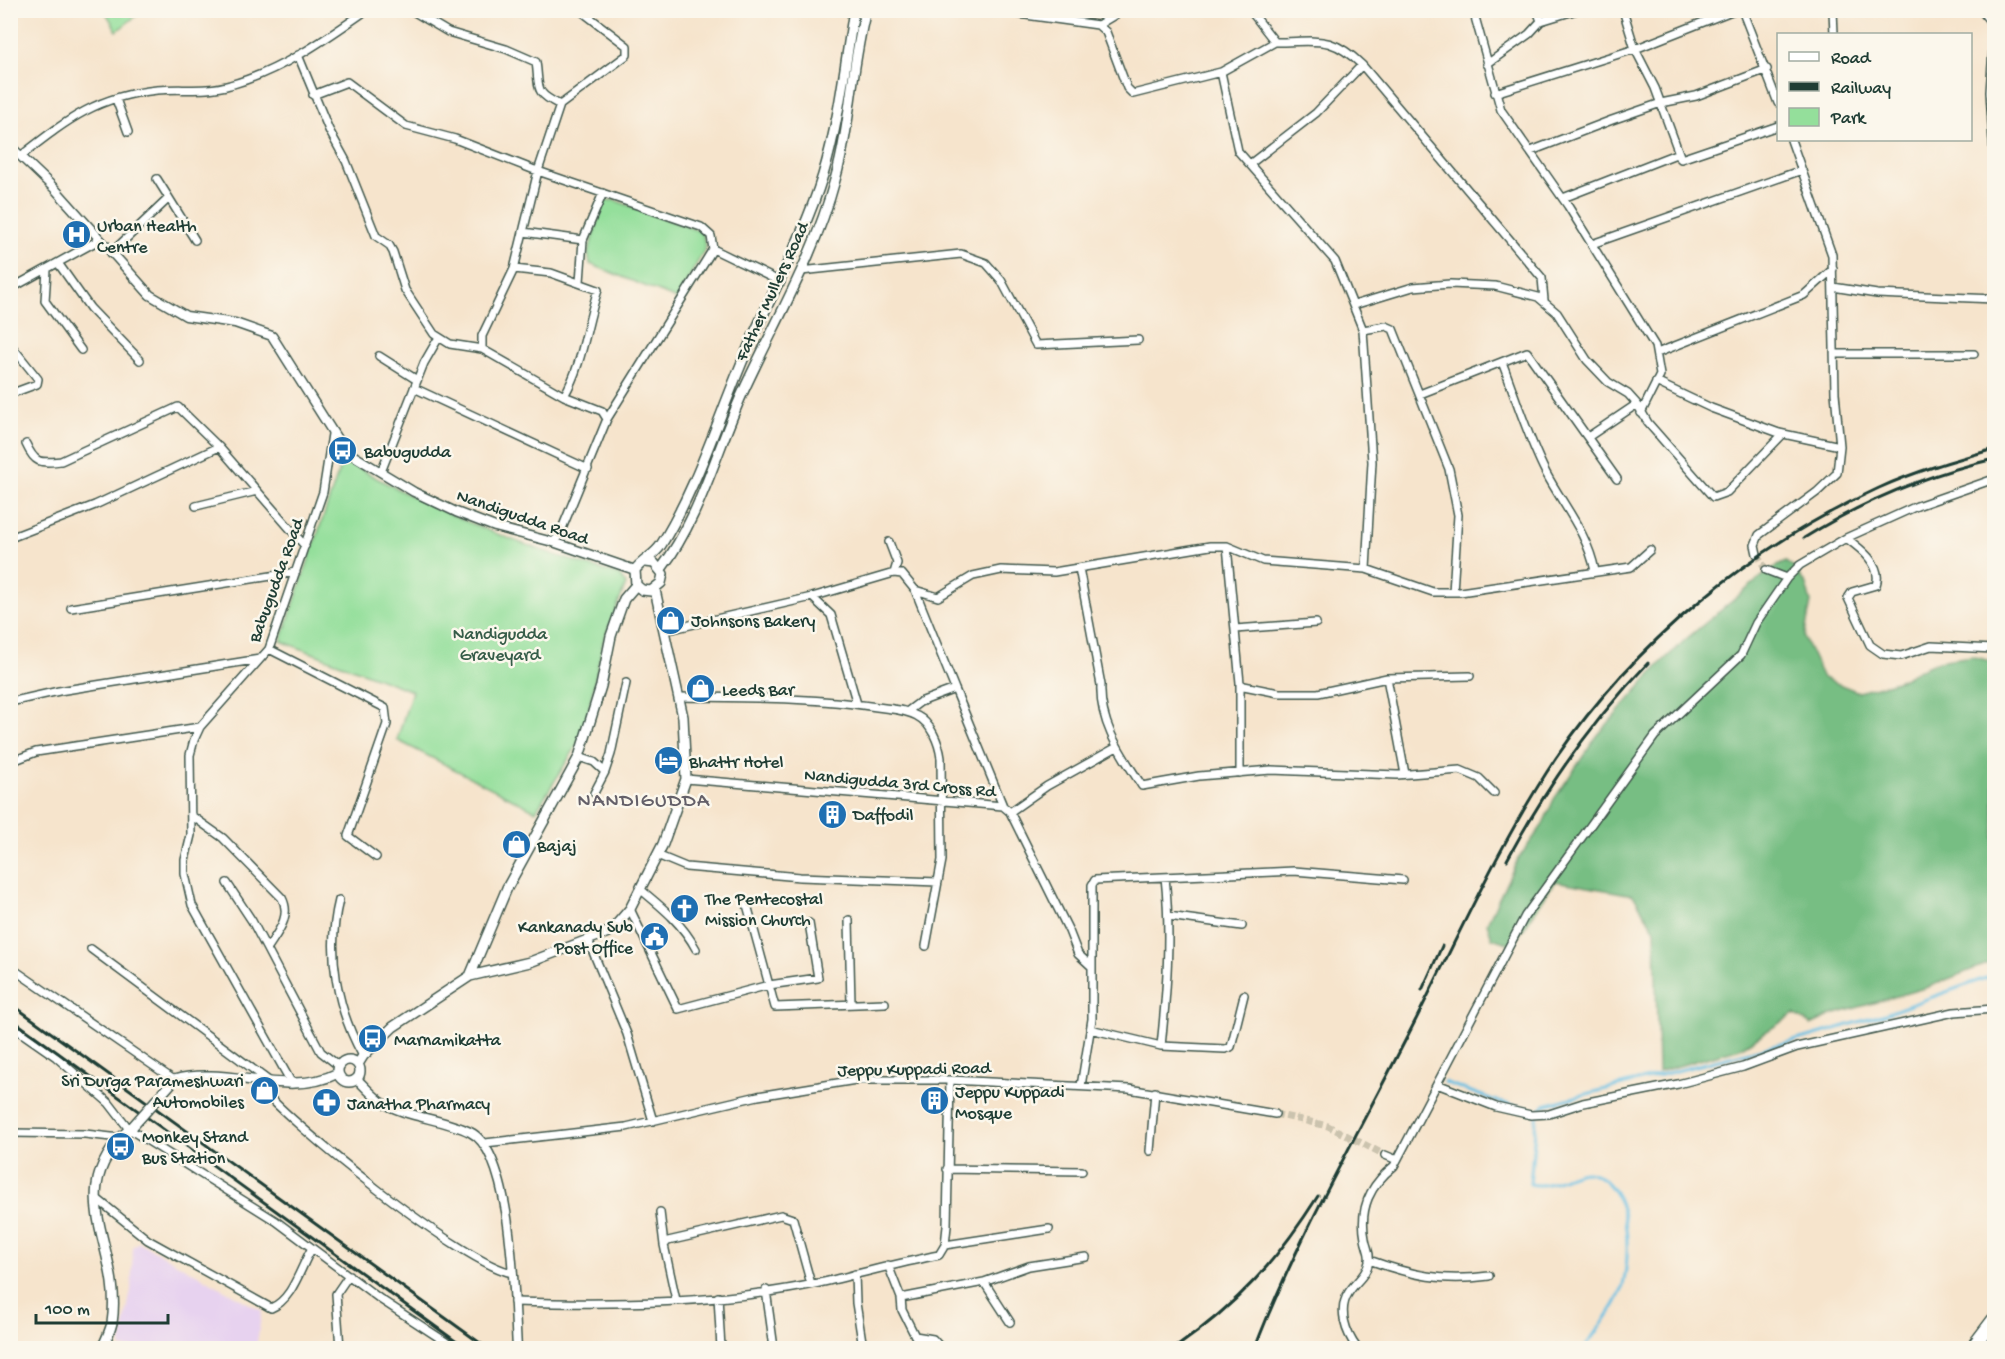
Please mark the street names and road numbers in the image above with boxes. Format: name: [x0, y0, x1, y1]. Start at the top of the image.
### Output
street label: Father Mullers Road: [731, 218, 815, 366]
street label: Nandigudda Road: [453, 486, 592, 551]
street label: Babugudda Road: [245, 515, 310, 647]
street label: Nandigudda 3rd Cross Rd: [803, 766, 998, 803]
street label: Jeppu Kuppadi Road: [837, 1059, 992, 1082]

